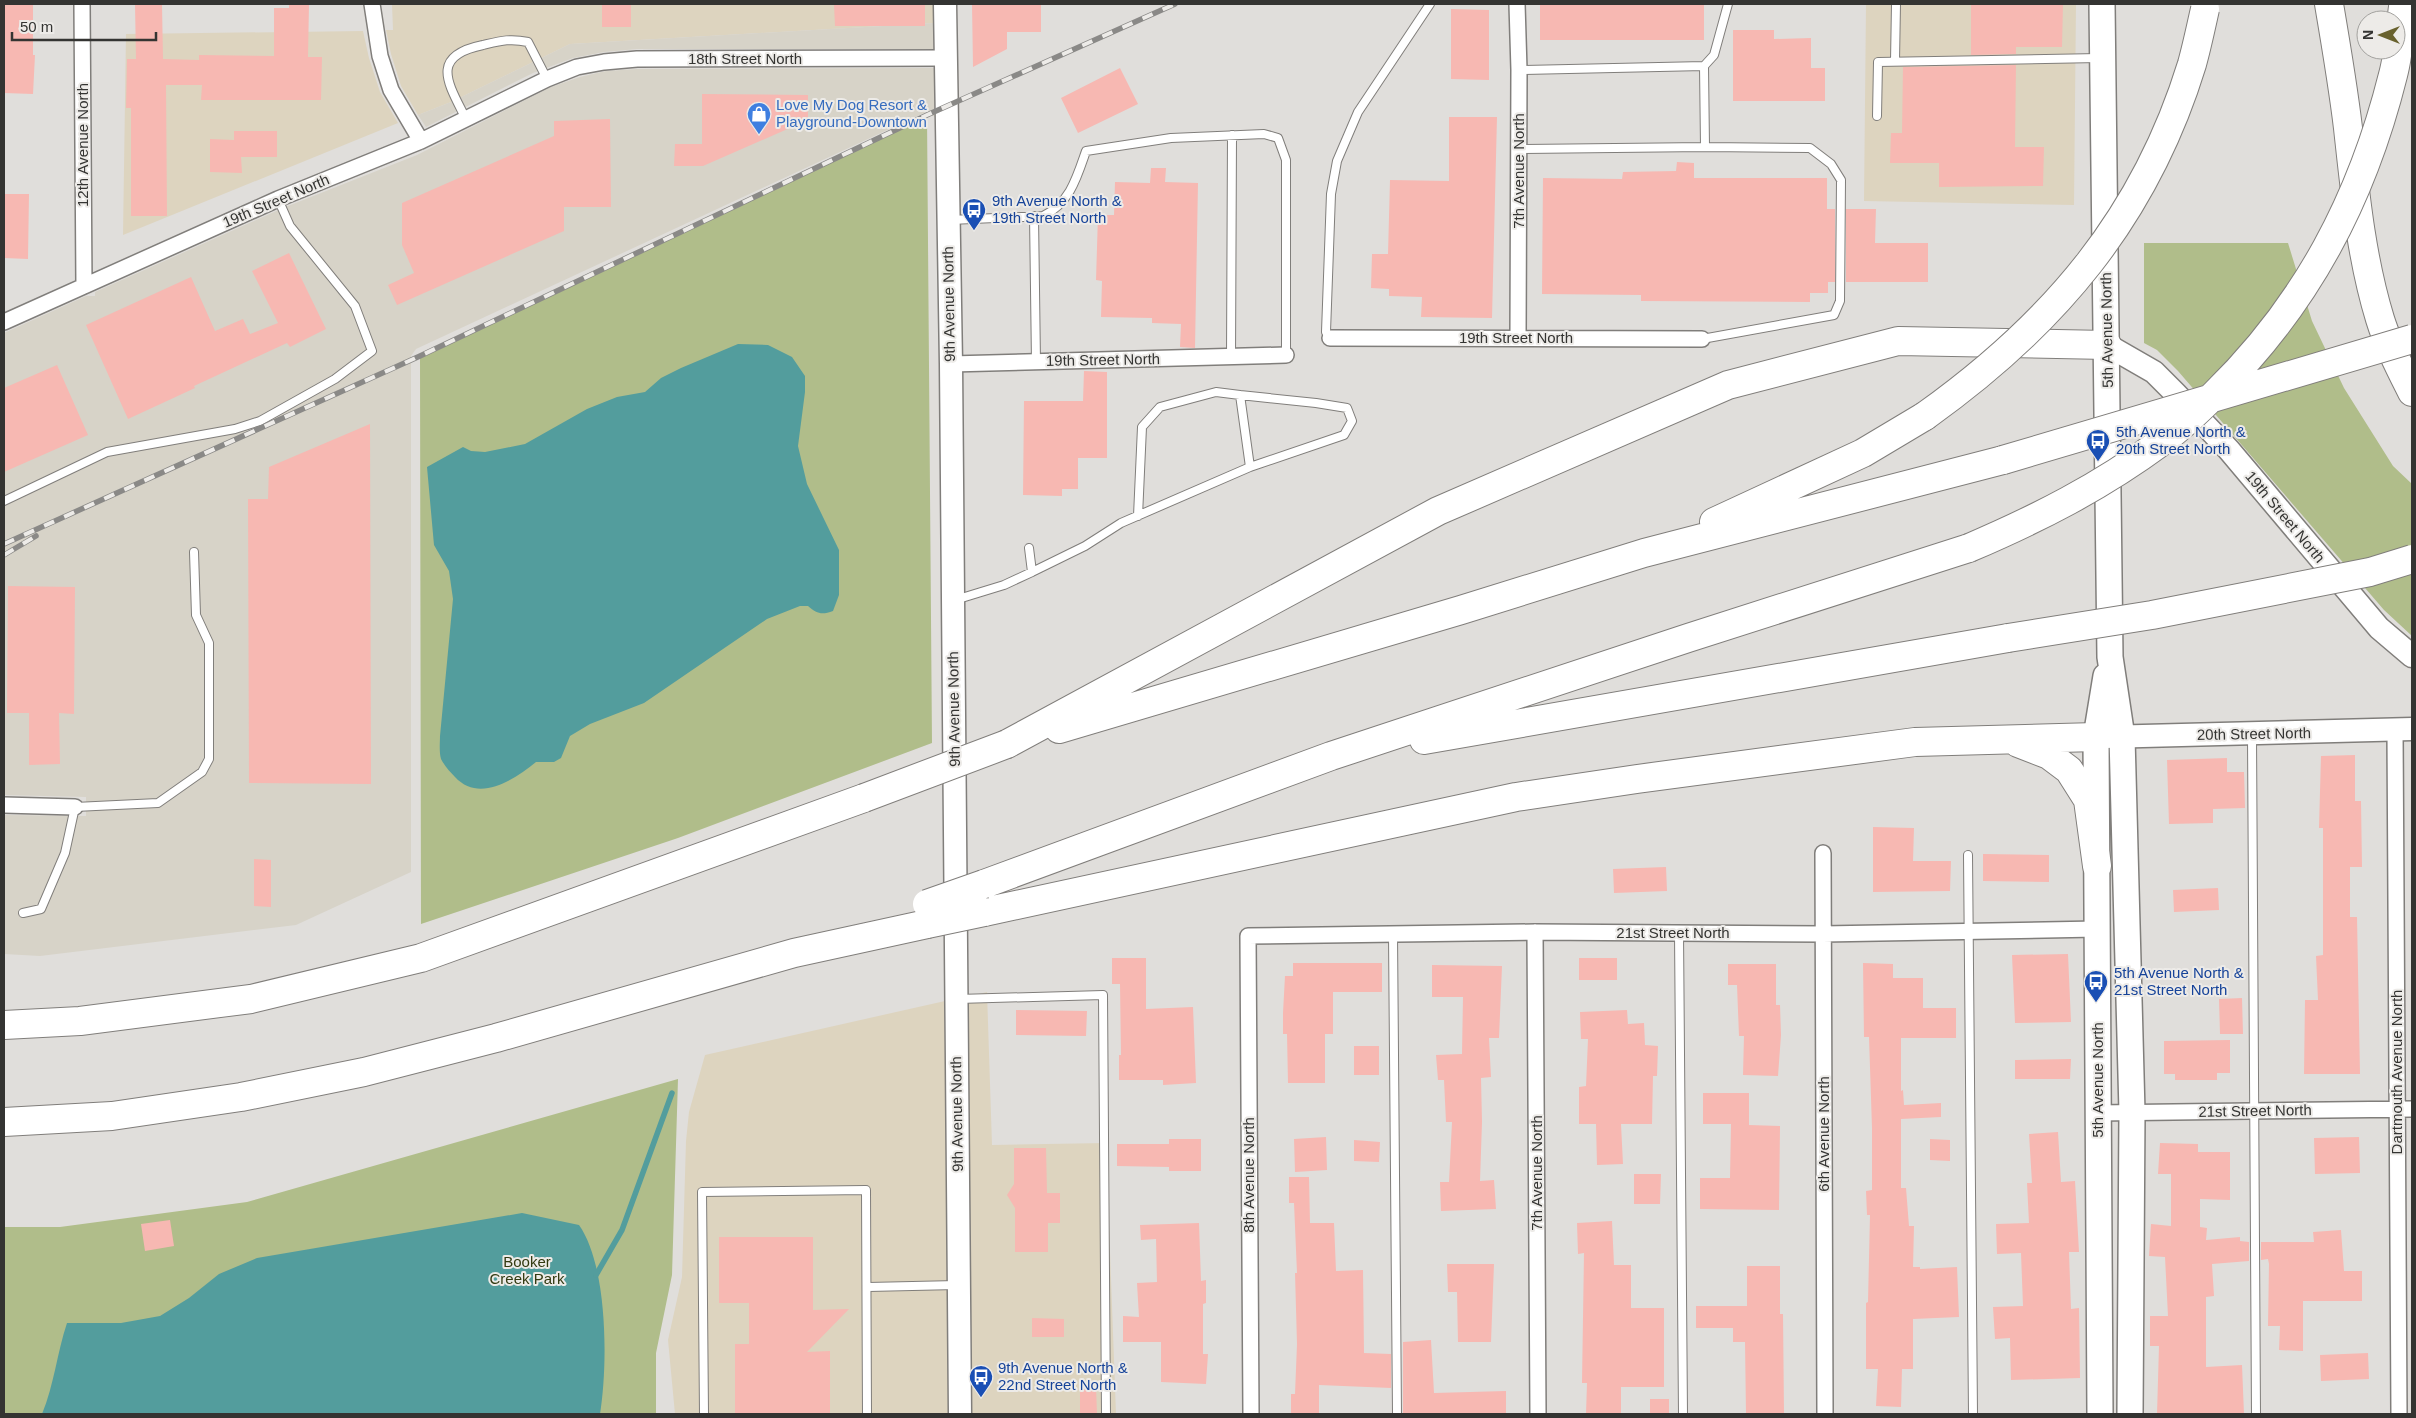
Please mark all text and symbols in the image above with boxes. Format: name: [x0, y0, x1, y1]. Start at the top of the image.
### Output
scale bar: [12, 10, 156, 42]
north arrow: [2356, 10, 2406, 60]
text: 50 m: [20, 18, 53, 35]
text: N: [2360, 30, 2376, 40]
street label: 18th Street North: [688, 50, 802, 67]
street label: 12th Avenue North: [74, 83, 91, 207]
place label: Love My Dog Resort & Playground-Downtown: [776, 96, 927, 130]
shop icon: Love My Dog Resort & Playground-Downtown: [746, 101, 772, 135]
street label: 7th Avenue North: [1510, 113, 1527, 229]
street label: 19th Street North: [220, 170, 332, 231]
place label: 9th Avenue North & 19th Street North: [992, 192, 1122, 226]
bus stop icon: 9th Avenue North & 19th Street North: [961, 197, 987, 231]
street label: 9th Avenue North: [939, 246, 958, 362]
street label: 5th Avenue North: [2097, 272, 2116, 388]
street label: 19th Street North: [1459, 329, 1573, 346]
street label: 19th Street North: [1046, 350, 1160, 369]
place label: 5th Avenue North & 20th Street North: [2116, 423, 2246, 457]
bus stop icon: 5th Avenue North & 20th Street North: [2085, 428, 2111, 462]
street label: 19th Street North: [2242, 467, 2329, 566]
street label: 9th Avenue North: [944, 651, 963, 767]
street label: 20th Street North: [2197, 724, 2311, 743]
street label: 21st Street North: [1616, 924, 1730, 941]
place label: 5th Avenue North & 21st Street North: [2114, 964, 2244, 998]
bus stop icon: 5th Avenue North & 21st Street North: [2083, 969, 2109, 1003]
street label: Dartmouth Avenue North: [2388, 990, 2405, 1154]
street label: 5th Avenue North: [2089, 1022, 2106, 1138]
street label: 9th Avenue North: [947, 1056, 966, 1172]
street label: 6th Avenue North: [1815, 1076, 1832, 1192]
street label: 21st Street North: [2198, 1101, 2312, 1120]
street label: 7th Avenue North: [1528, 1115, 1545, 1231]
street label: 8th Avenue North: [1240, 1117, 1257, 1233]
park label: Booker Creek Park: [489, 1253, 565, 1287]
place label: 9th Avenue North & 22nd Street North: [998, 1359, 1128, 1393]
bus stop icon: 9th Avenue North & 22nd Street North: [968, 1364, 994, 1398]

